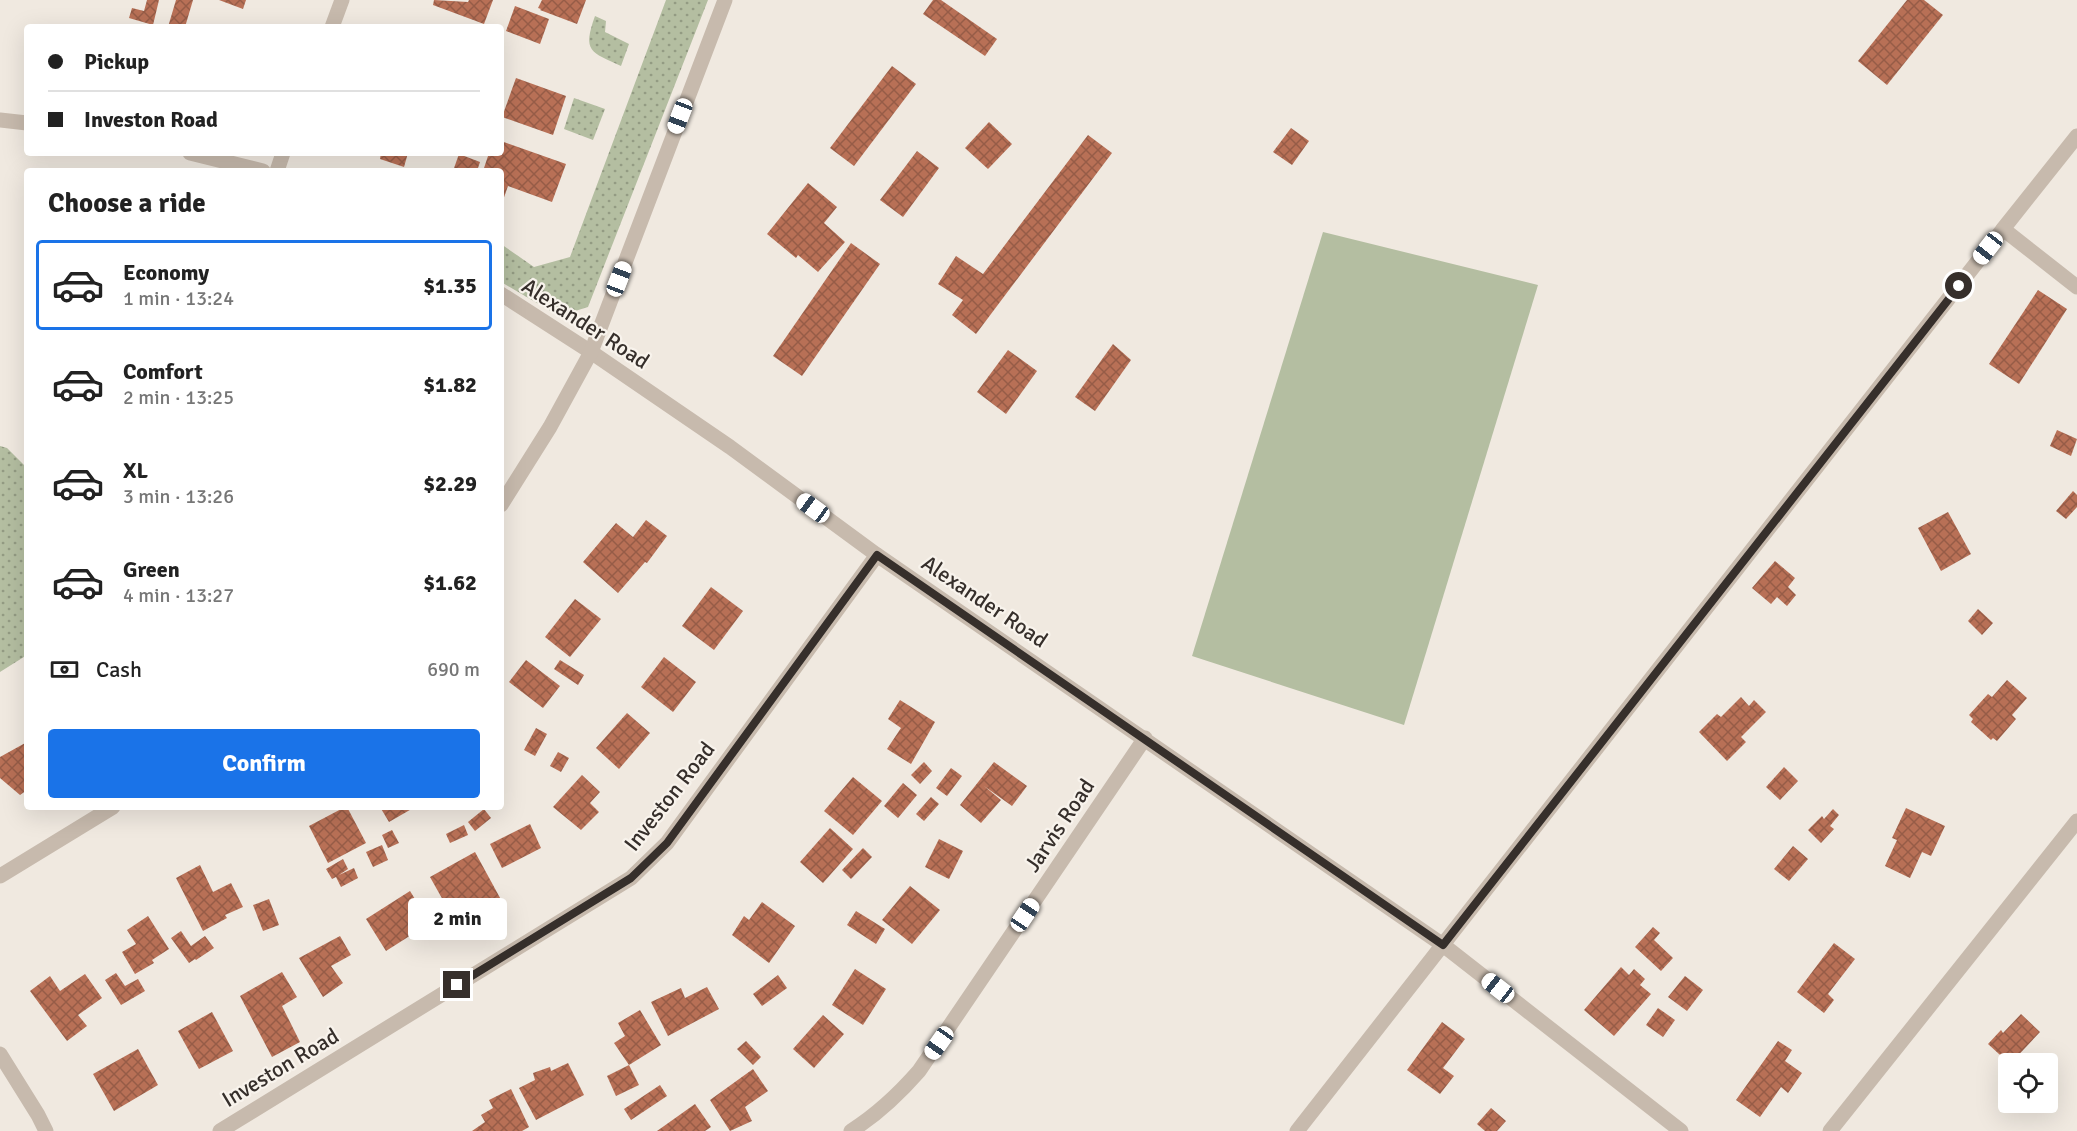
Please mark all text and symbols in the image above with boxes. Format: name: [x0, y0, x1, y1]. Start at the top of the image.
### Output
text: Pickup: [84, 48, 149, 75]
car: [665, 96, 695, 136]
text: Investon Road: [84, 106, 218, 133]
text: Choose a ride: [48, 187, 206, 220]
car: [1970, 228, 2006, 268]
icon: car: [51, 258, 105, 312]
text: Economy: [123, 259, 209, 286]
car: [604, 259, 634, 299]
text: $1.35: [423, 272, 477, 299]
street label: Alexander Road: [517, 272, 654, 375]
route start: [1945, 272, 1972, 299]
text: 1 min · 13:24: [123, 286, 234, 311]
icon: car: [51, 357, 105, 411]
text: Comfort: [123, 358, 203, 385]
text: $1.82: [423, 371, 477, 398]
text: 2 min · 13:25: [123, 385, 234, 410]
icon: car: [51, 456, 105, 510]
text: XL: [123, 457, 148, 484]
text: $2.29: [423, 470, 477, 497]
text: 3 min · 13:26: [123, 484, 234, 509]
car: [793, 490, 833, 526]
street label: Alexander Road: [917, 549, 1053, 654]
icon: car: [51, 555, 105, 609]
text: Green: [123, 556, 180, 583]
text: $1.62: [423, 569, 477, 596]
text: 4 min · 13:27: [123, 583, 234, 608]
icon: cash: [48, 653, 81, 686]
text: Cash: [96, 656, 142, 683]
text: 690 m: [427, 657, 480, 682]
button: Confirm: [48, 729, 480, 798]
street label: Investon Road: [618, 736, 720, 856]
street label: Jarvis Road: [1018, 774, 1100, 877]
car: [1007, 895, 1043, 935]
callout: 2 min: [408, 898, 506, 940]
text: 2 min: [433, 906, 482, 931]
car: [1478, 970, 1518, 1006]
route end: [443, 971, 470, 998]
street label: Investon Road: [217, 1022, 344, 1113]
car: [921, 1023, 957, 1063]
map controls: [1998, 1053, 2058, 1113]
button: locate: [1998, 1053, 2058, 1113]

